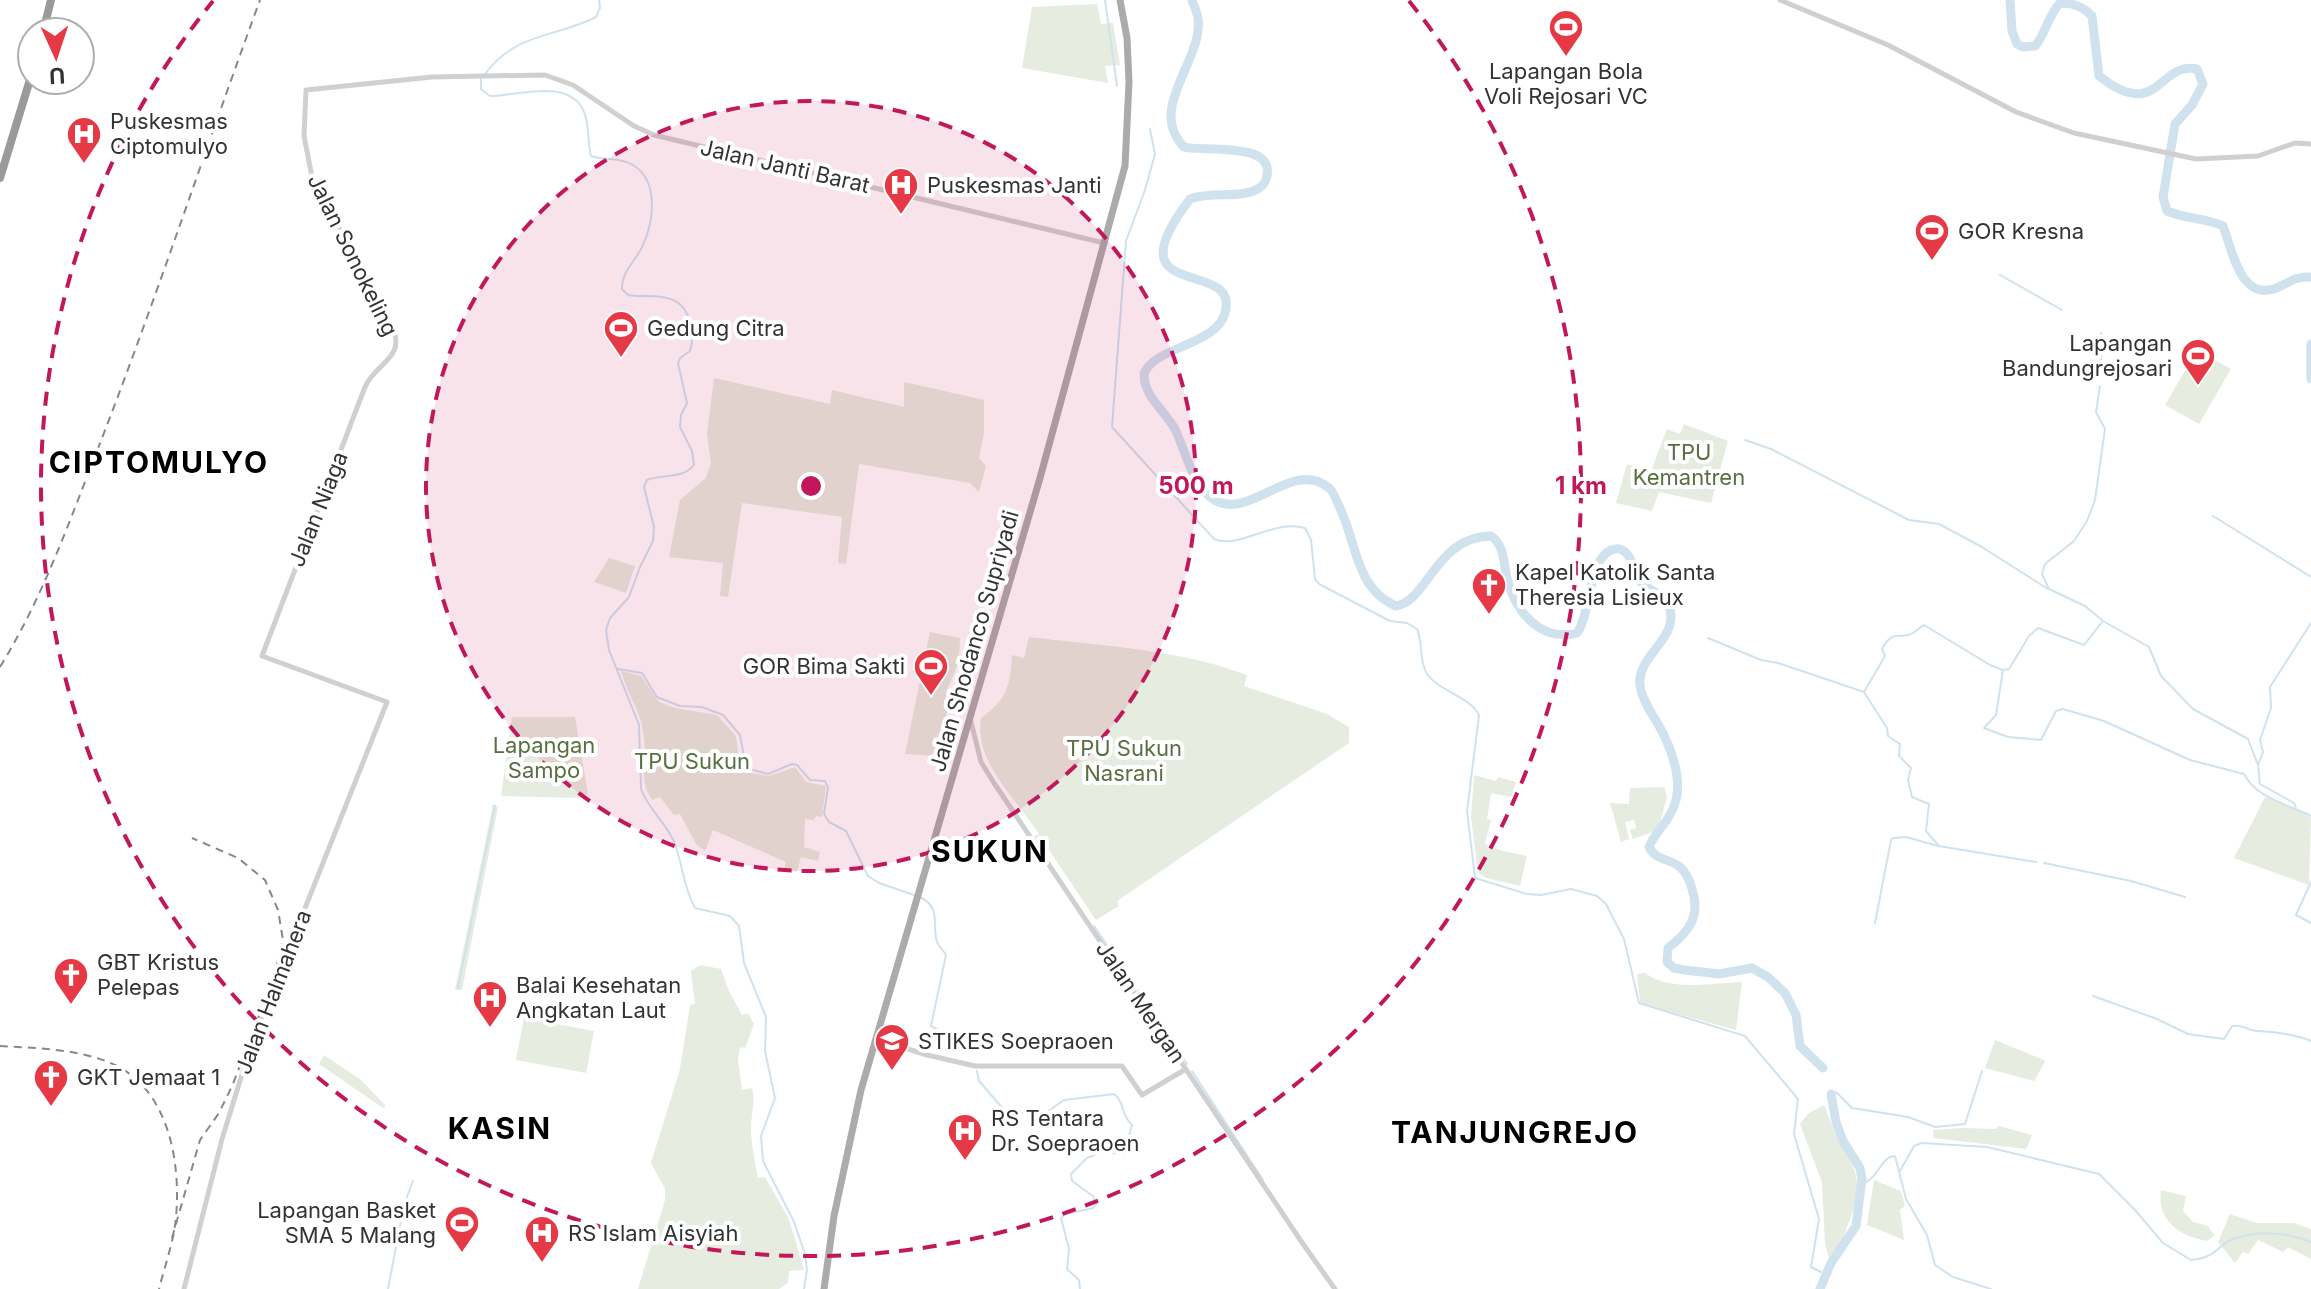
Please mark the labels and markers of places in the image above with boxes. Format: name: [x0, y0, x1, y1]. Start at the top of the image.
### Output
sports icon: Lapangan Bola Voli Rejosari VC: [1547, 8, 1585, 58]
place label: Lapangan Bola Voli Rejosari VC: [1484, 58, 1648, 109]
place label: Puskesmas Ciptomulyo: [110, 108, 228, 159]
hospital icon: Puskesmas Ciptomulyo: [65, 115, 103, 165]
hospital icon: Puskesmas Janti: [882, 166, 920, 216]
place label: Puskesmas Janti: [927, 172, 1102, 198]
sports icon: GOR Kresna: [1913, 212, 1951, 262]
place label: GOR Kresna: [1958, 218, 2084, 244]
sports icon: Gedung Citra: [602, 309, 640, 359]
place label: Gedung Citra: [647, 315, 785, 341]
place label: Lapangan Bandungrejosari: [2002, 330, 2172, 381]
sports icon: Lapangan Bandungrejosari: [2179, 337, 2217, 387]
centre of rings: [797, 472, 825, 500]
place label: Kapel Katolik Santa Theresia Lisieux: [1515, 559, 1715, 610]
church icon: Kapel Katolik Santa Theresia Lisieux: [1470, 566, 1508, 616]
sports icon: GOR Bima Sakti: [912, 647, 950, 697]
place label: GOR Bima Sakti: [743, 653, 905, 679]
place label: GBT Kristus Pelepas: [97, 949, 219, 1000]
church icon: GBT Kristus Pelepas: [52, 956, 90, 1006]
place label: Balai Kesehatan Angkatan Laut: [516, 972, 681, 1023]
hospital icon: Balai Kesehatan Angkatan Laut: [471, 979, 509, 1029]
school or university icon: STIKES Soepraoen: [873, 1022, 911, 1072]
place label: STIKES Soepraoen: [918, 1028, 1114, 1054]
church icon: GKT Jemaat 1: [32, 1058, 70, 1108]
place label: GKT Jemaat 1: [77, 1064, 220, 1090]
place label: RS Tentara Dr. Soepraoen: [991, 1105, 1140, 1156]
hospital icon: RS Tentara Dr. Soepraoen: [946, 1112, 984, 1162]
place label: Lapangan Basket SMA 5 Malang: [257, 1197, 436, 1248]
sports icon: Lapangan Basket SMA 5 Malang: [443, 1204, 481, 1254]
hospital icon: RS Islam Aisyiah: [523, 1214, 561, 1264]
place label: RS Islam Aisyiah: [568, 1220, 738, 1246]

